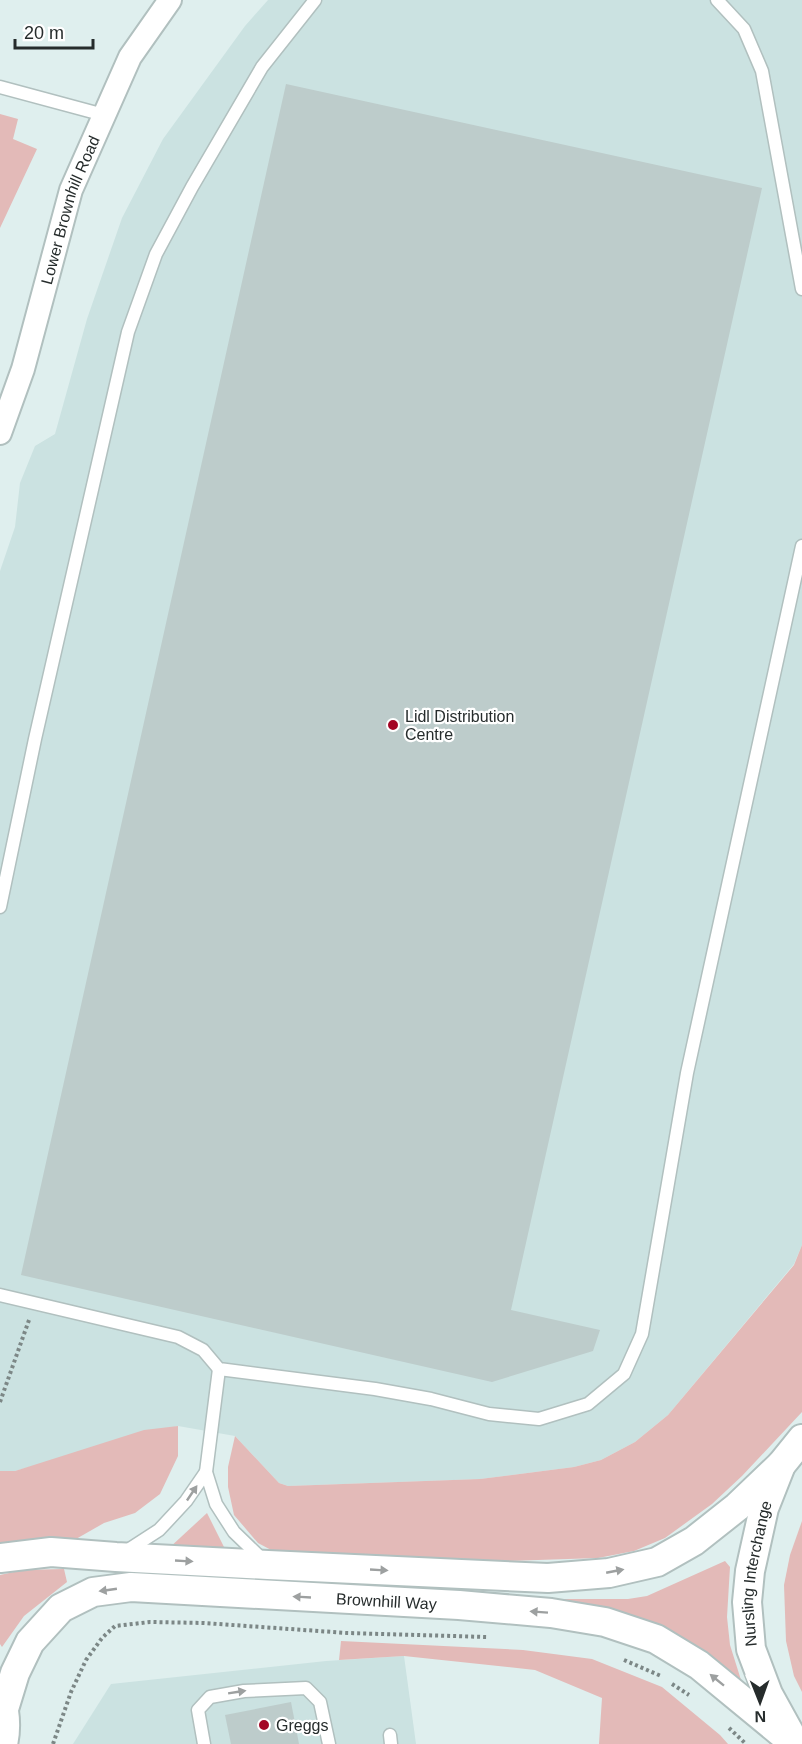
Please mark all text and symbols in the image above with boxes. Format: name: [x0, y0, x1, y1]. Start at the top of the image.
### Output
scale bar: [15, 12, 93, 50]
text: 20 m: [24, 23, 64, 43]
street label: Lower Brownhill Road: [38, 133, 103, 286]
place label: Lidl Distribution Centre: [405, 708, 514, 743]
marker: Lidl Distribution Centre: [386, 718, 400, 732]
one-way arrow: [186, 1485, 197, 1502]
street label: Nursling Interchange: [739, 1498, 775, 1647]
one-way arrow: [174, 1556, 193, 1565]
one-way arrow: [369, 1566, 388, 1575]
one-way arrow: [606, 1566, 625, 1575]
one-way arrow: [98, 1586, 117, 1595]
street label: Brownhill Way: [336, 1590, 437, 1613]
one-way arrow: [292, 1593, 311, 1602]
one-way arrow: [529, 1607, 548, 1616]
north arrow: [730, 1672, 790, 1732]
one-way arrow: [709, 1673, 725, 1686]
one-way arrow: [227, 1688, 246, 1697]
text: N: [754, 1708, 766, 1725]
place label: Greggs: [276, 1717, 328, 1734]
marker: Greggs: [257, 1718, 271, 1732]

